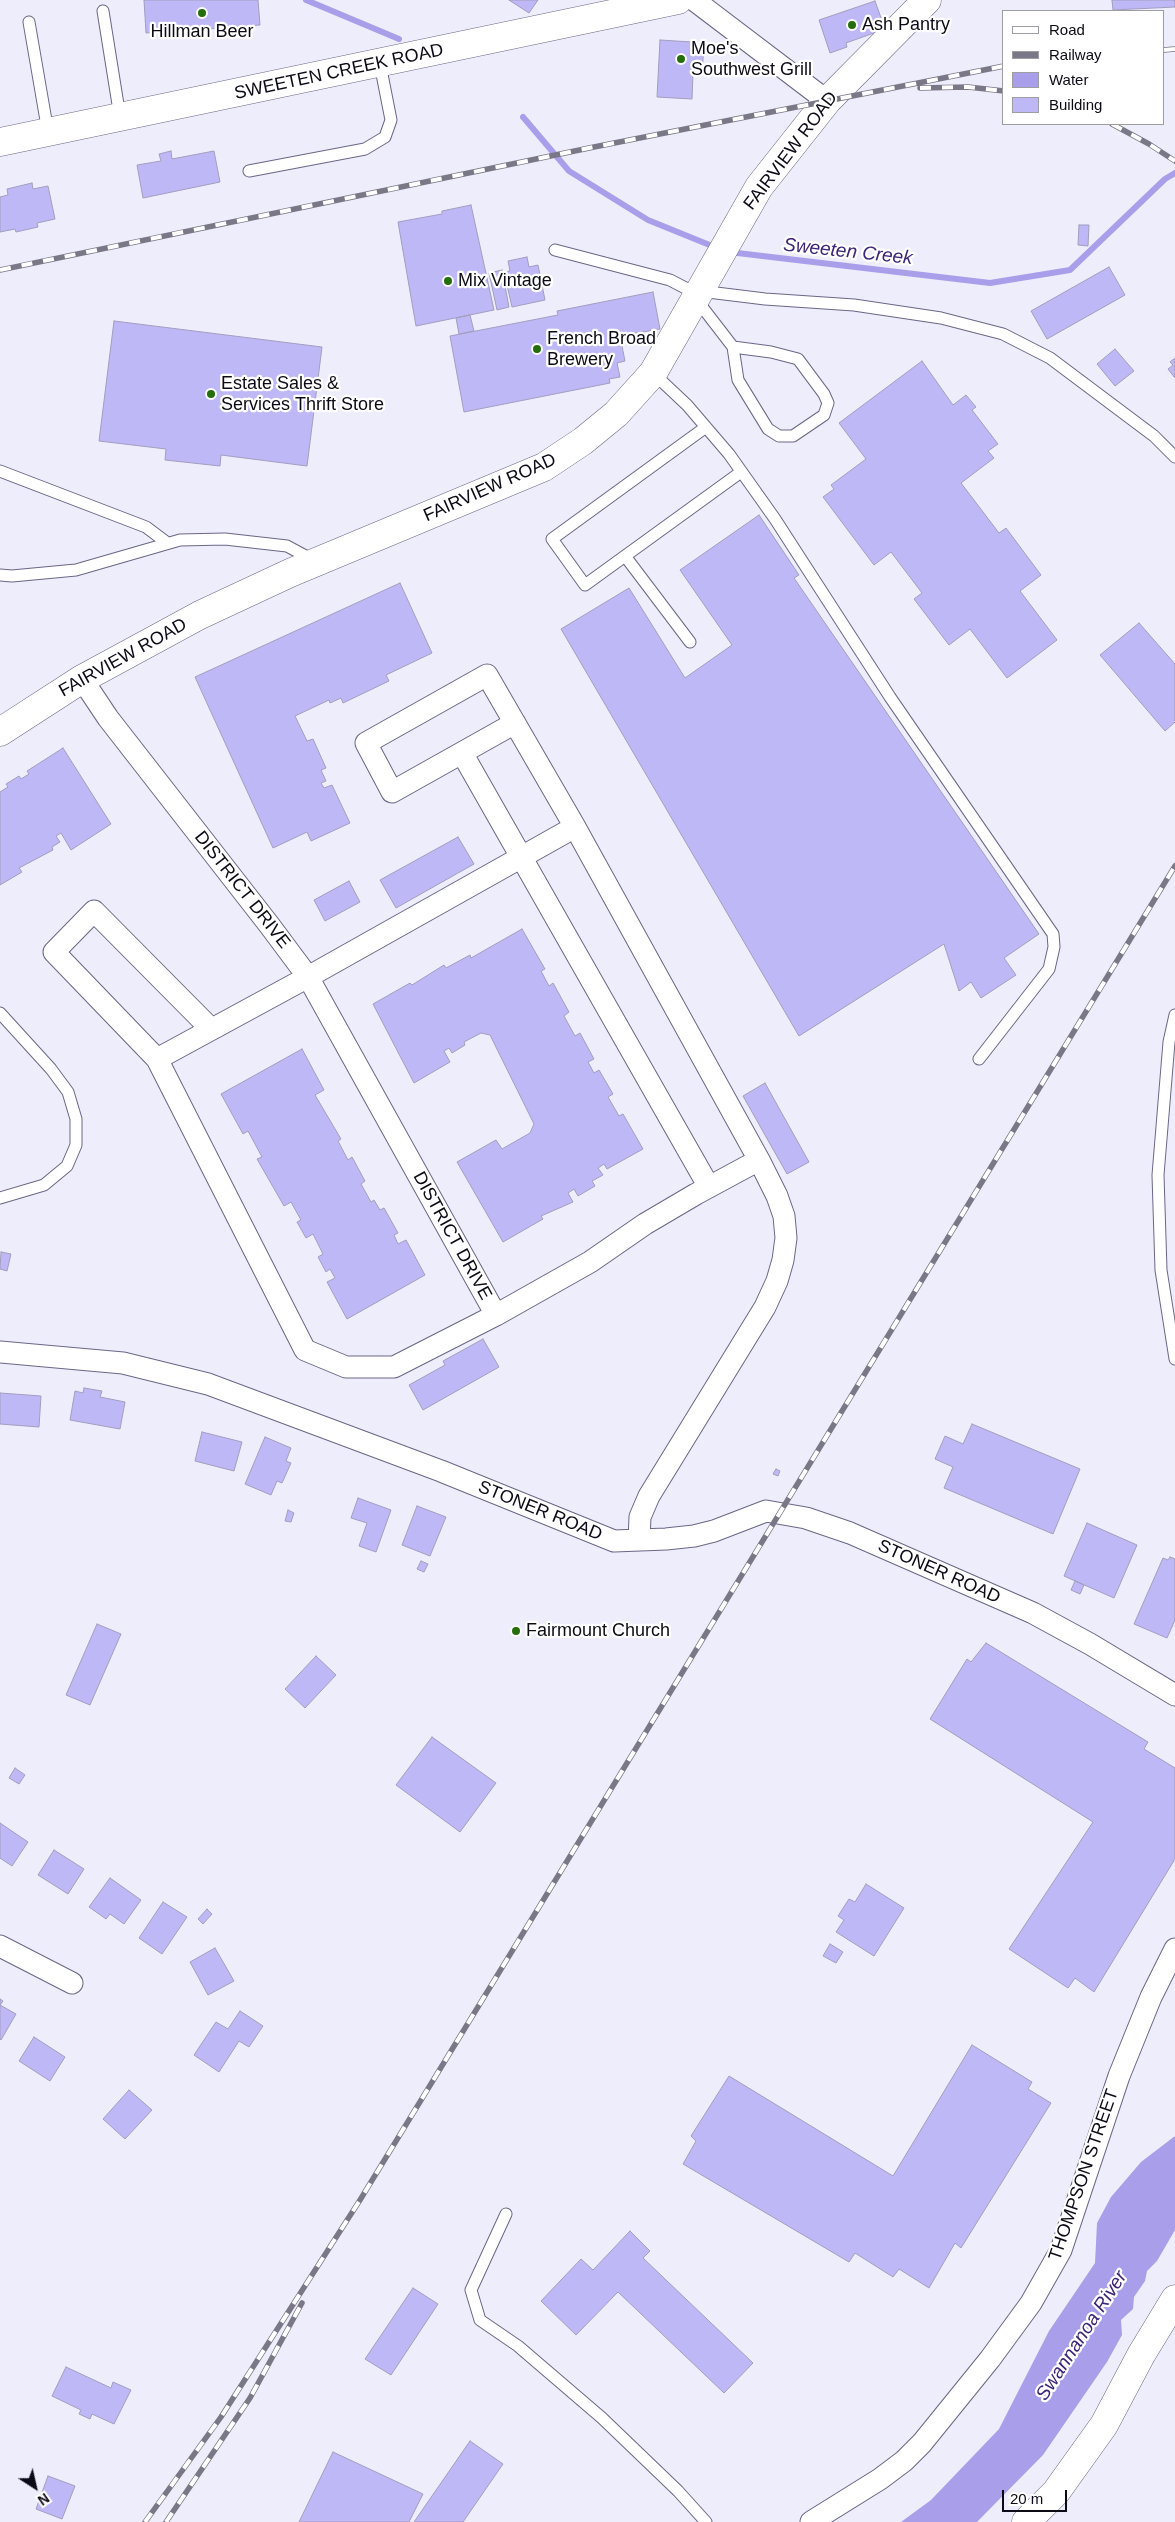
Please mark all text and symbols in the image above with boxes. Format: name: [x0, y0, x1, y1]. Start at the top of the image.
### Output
marker: Hillman Beer: [196, 7, 208, 19]
legend: [1002, 10, 1165, 125]
place label: Ash Pantry: [862, 14, 950, 36]
marker: Ash Pantry: [846, 19, 858, 31]
place label: Hillman Beer: [150, 21, 254, 43]
text: Road: [1049, 21, 1085, 38]
place label: Moe's Southwest Grill: [691, 38, 812, 80]
street label: SWEETEN CREEK ROAD: [233, 39, 445, 105]
text: Railway: [1049, 46, 1102, 63]
marker: Moe's Southwest Grill: [675, 53, 687, 65]
text: Water: [1049, 71, 1088, 88]
street label: FAIRVIEW ROAD: [739, 88, 843, 214]
text: Building: [1049, 96, 1102, 113]
water label: Sweeten Creek: [782, 234, 914, 270]
place label: Mix Vintage: [458, 270, 552, 292]
marker: Mix Vintage: [442, 275, 454, 287]
place label: French Broad Brewery: [547, 328, 656, 370]
marker: French Broad Brewery: [531, 343, 543, 355]
place label: Estate Sales & Services Thrift Store: [221, 373, 384, 416]
marker: Estate Sales & Services Thrift Store: [205, 388, 217, 400]
street label: FAIRVIEW ROAD: [420, 449, 560, 527]
street label: FAIRVIEW ROAD: [55, 614, 191, 702]
street label: DISTRICT DRIVE: [189, 827, 295, 953]
street label: DISTRICT DRIVE: [408, 1168, 496, 1304]
street label: STONER ROAD: [475, 1476, 605, 1546]
street label: STONER ROAD: [874, 1535, 1004, 1609]
place label: Fairmount Church: [526, 1620, 670, 1642]
marker: Fairmount Church: [510, 1625, 522, 1637]
street label: THOMPSON STREET: [1044, 2086, 1124, 2264]
water label: Swannanoa River: [1032, 2267, 1132, 2405]
north arrow: [10, 2462, 60, 2512]
scale bar: [1005, 2480, 1070, 2512]
text: N: [35, 2490, 52, 2509]
text: 20 m: [1010, 2490, 1043, 2507]

